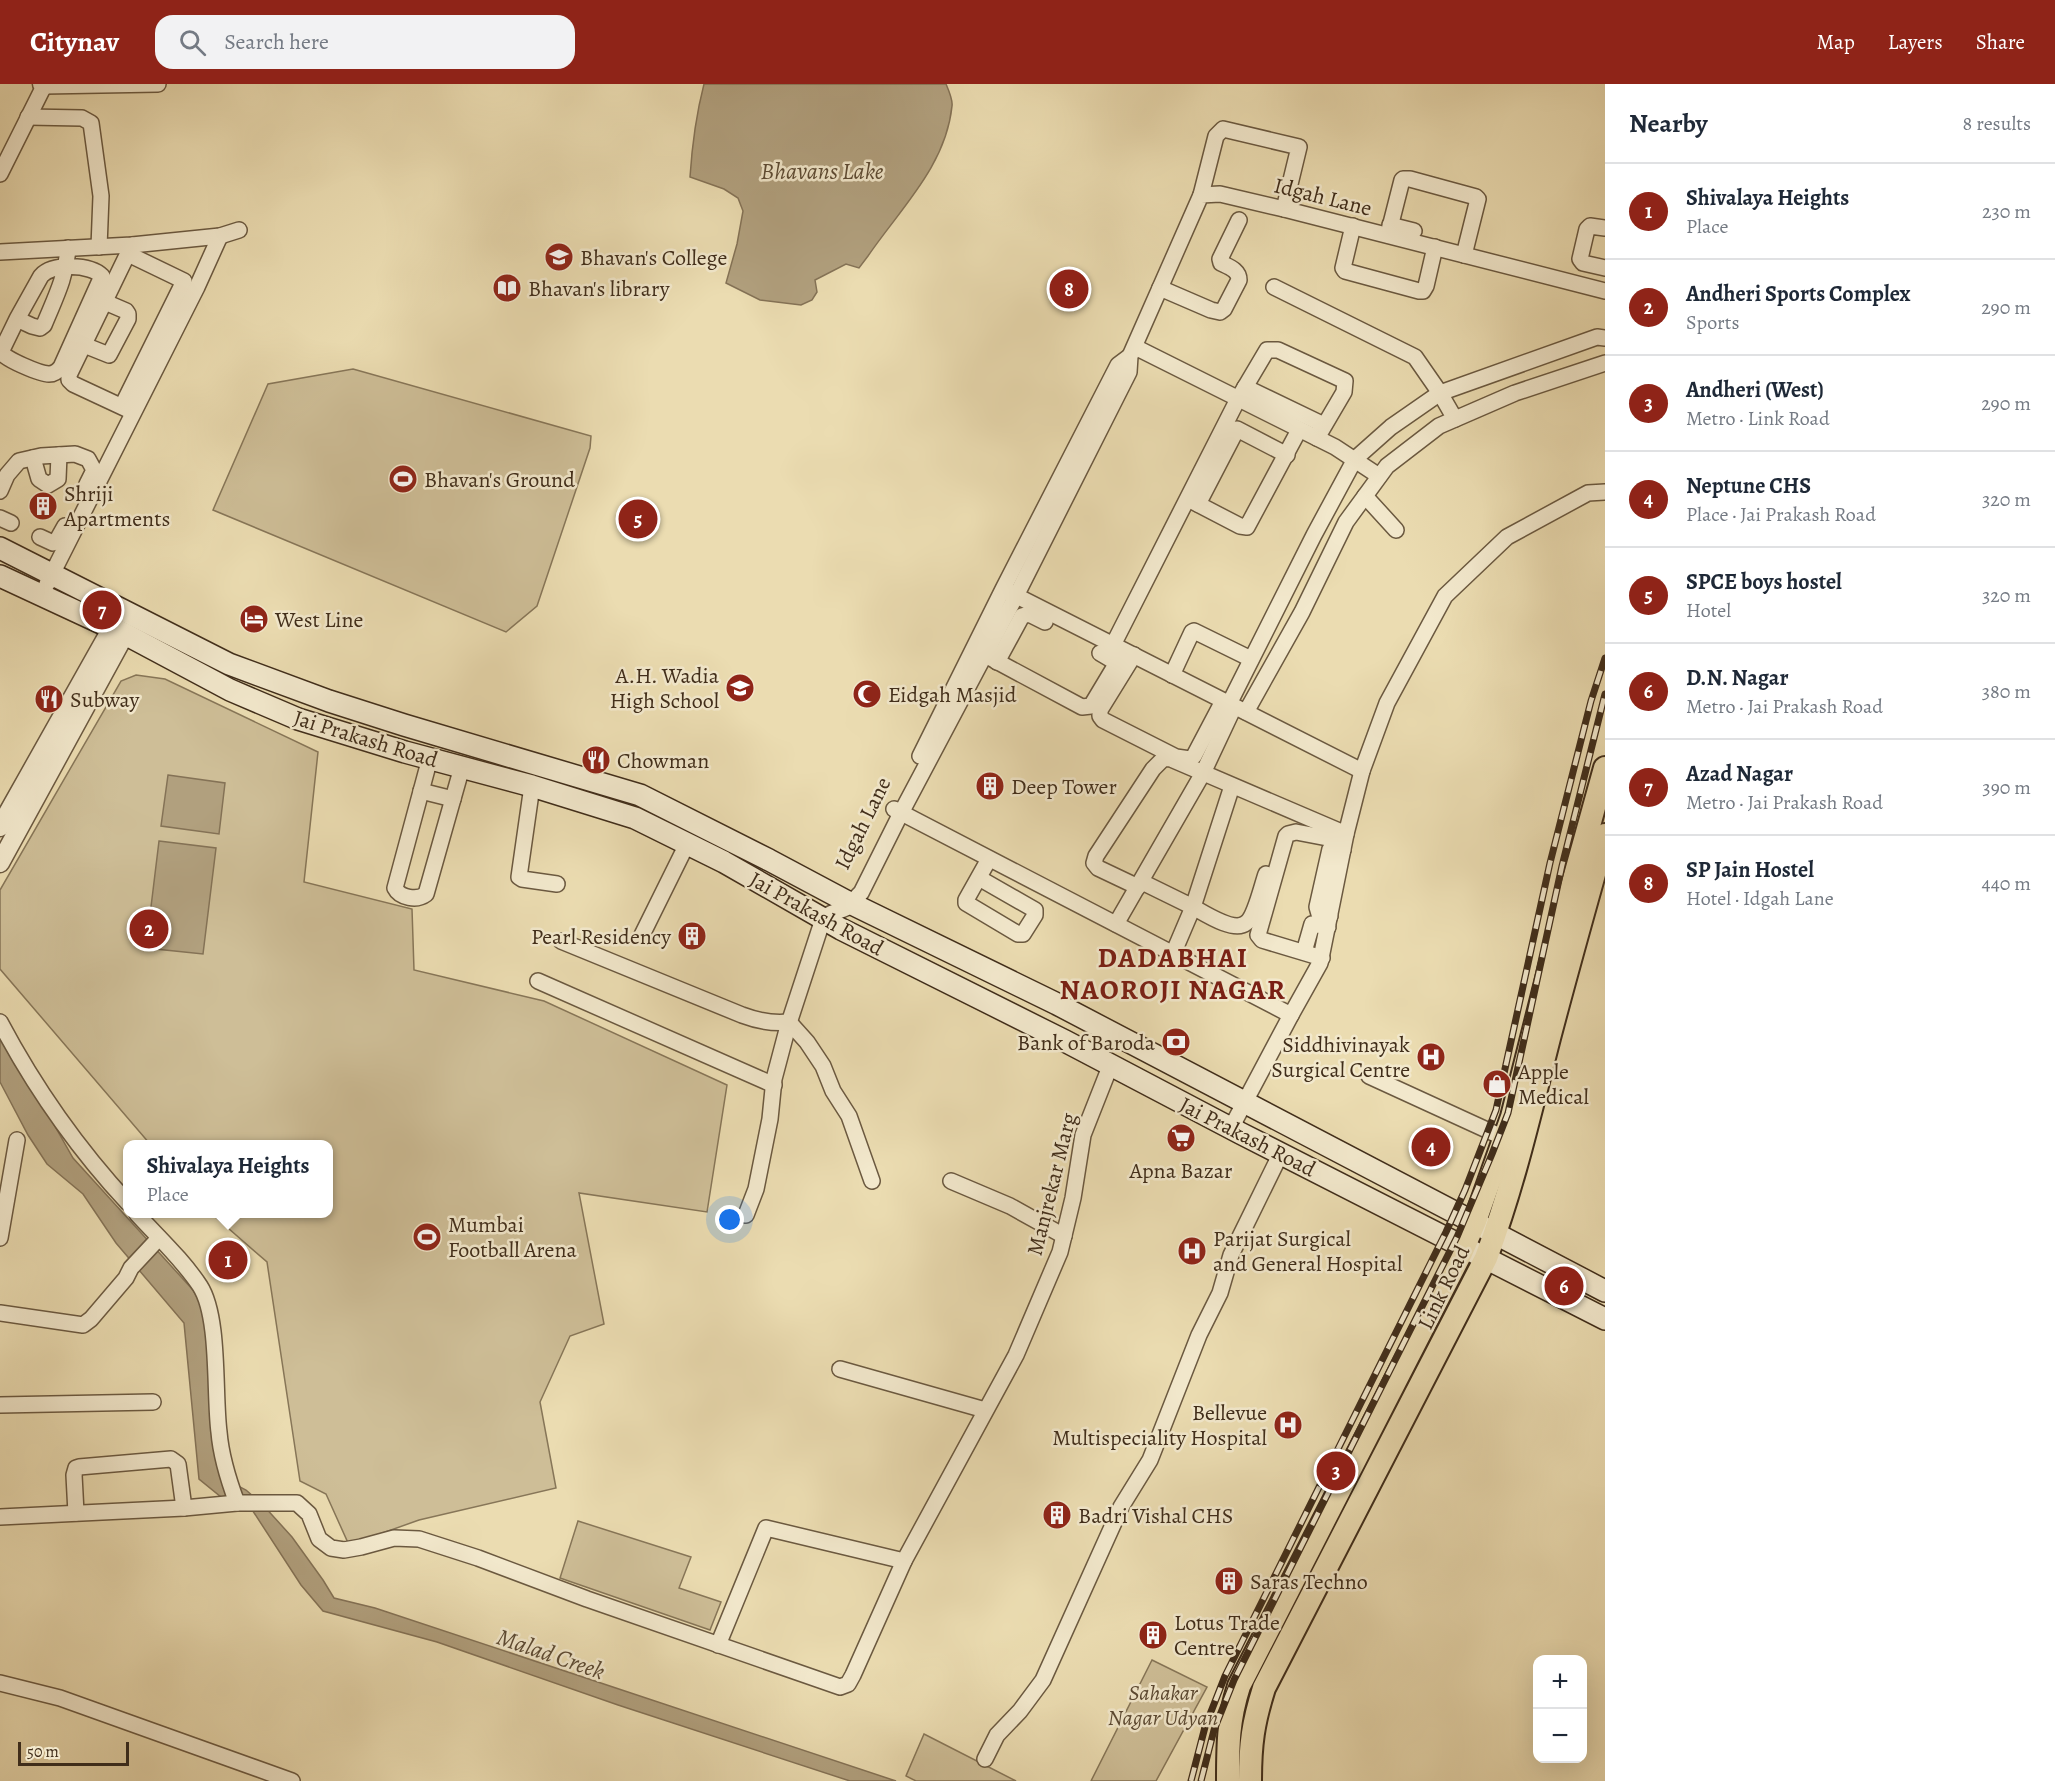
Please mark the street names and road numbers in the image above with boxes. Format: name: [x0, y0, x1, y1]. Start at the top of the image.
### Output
street label: Idgah Lane: [1271, 170, 1375, 224]
street label: Jai Prakash Road: [290, 703, 442, 775]
street label: Idgah Lane: [828, 772, 898, 875]
street label: Jai Prakash Road: [744, 865, 889, 963]
street label: Jai Prakash Road: [1174, 1090, 1321, 1184]
street label: Manjrekar Marg: [1020, 1110, 1084, 1259]
street label: Link Road: [1411, 1240, 1477, 1335]

